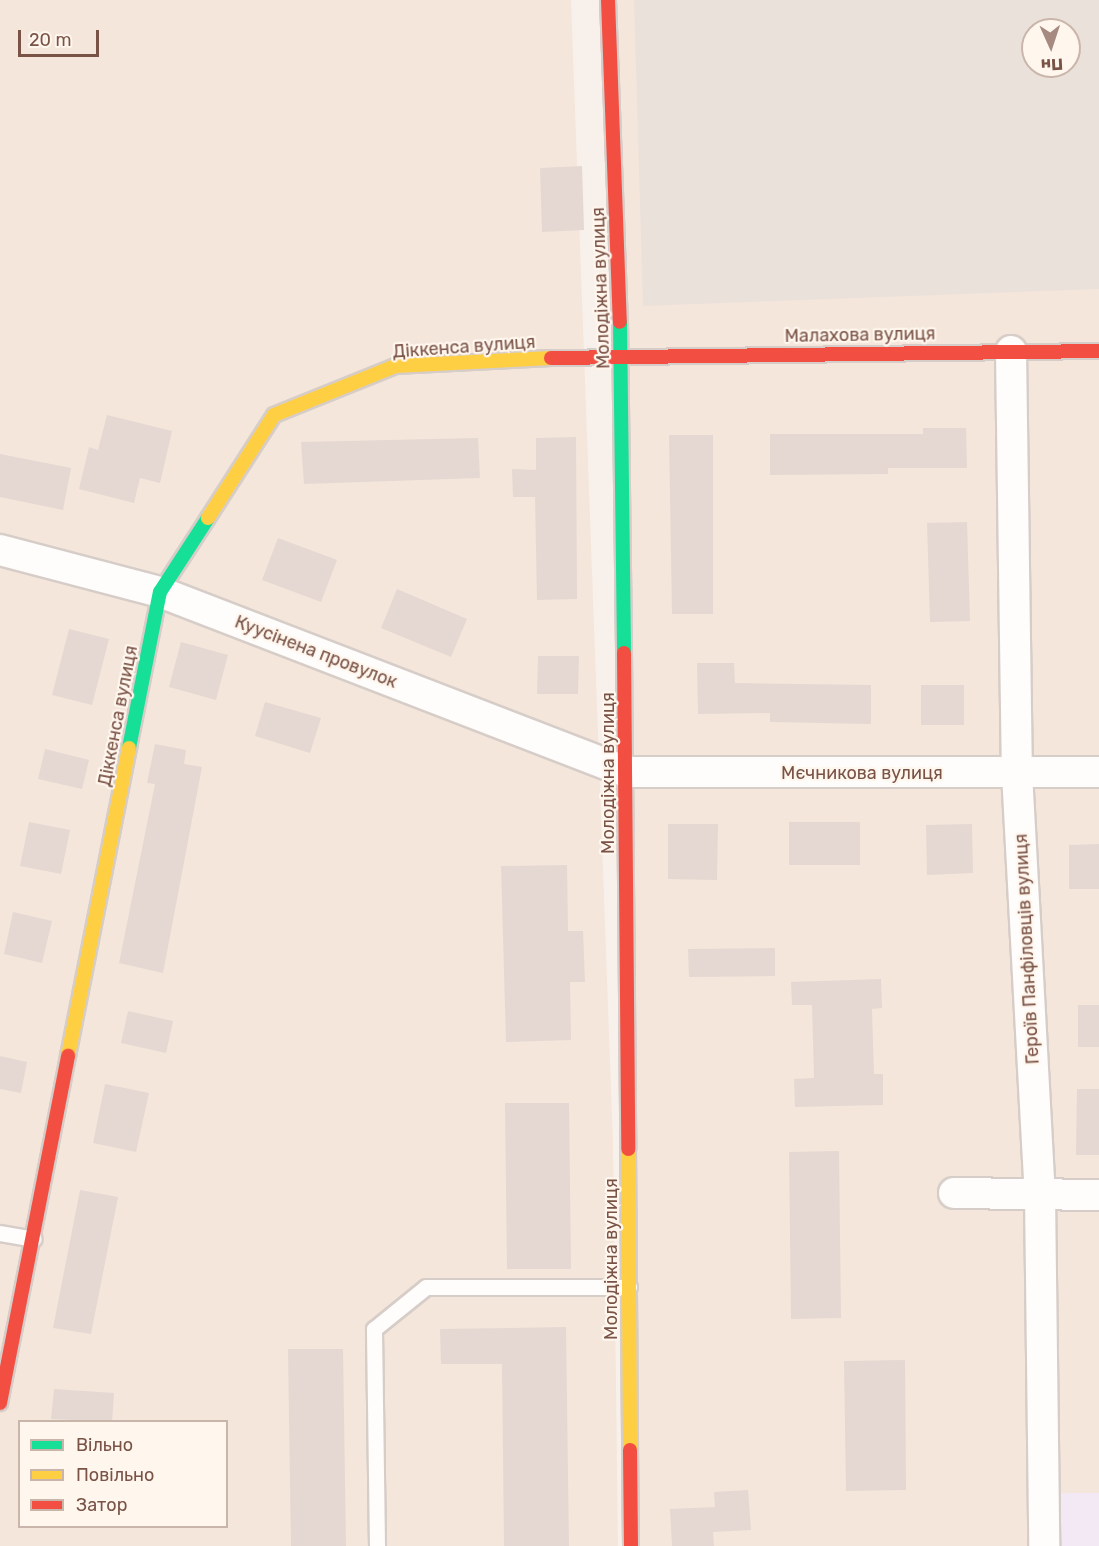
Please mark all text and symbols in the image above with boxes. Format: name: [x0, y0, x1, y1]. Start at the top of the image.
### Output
scale bar: [21, 18, 102, 56]
north arrow: [1021, 18, 1081, 78]
text: 20 m: [29, 29, 71, 51]
text: Пн: [1040, 54, 1063, 75]
street label: Молодіжна вулиця: [587, 207, 615, 369]
street label: Малахова вулиця: [784, 323, 936, 347]
street label: Діккенса вулиця: [392, 331, 536, 363]
street label: Куусінена провулок: [232, 611, 400, 693]
street label: Діккенса вулиця: [94, 644, 142, 788]
street label: Молодіжна вулиця: [597, 692, 619, 854]
street label: Мєчникова вулиця: [781, 762, 943, 784]
street label: Героїв Панфіловців вулиця: [1010, 833, 1044, 1065]
street label: Молодіжна вулиця: [600, 1178, 622, 1340]
legend: [18, 1420, 228, 1528]
text: Вільно: [76, 1434, 133, 1456]
text: Повільно: [76, 1464, 154, 1486]
text: Затор: [76, 1494, 127, 1516]

